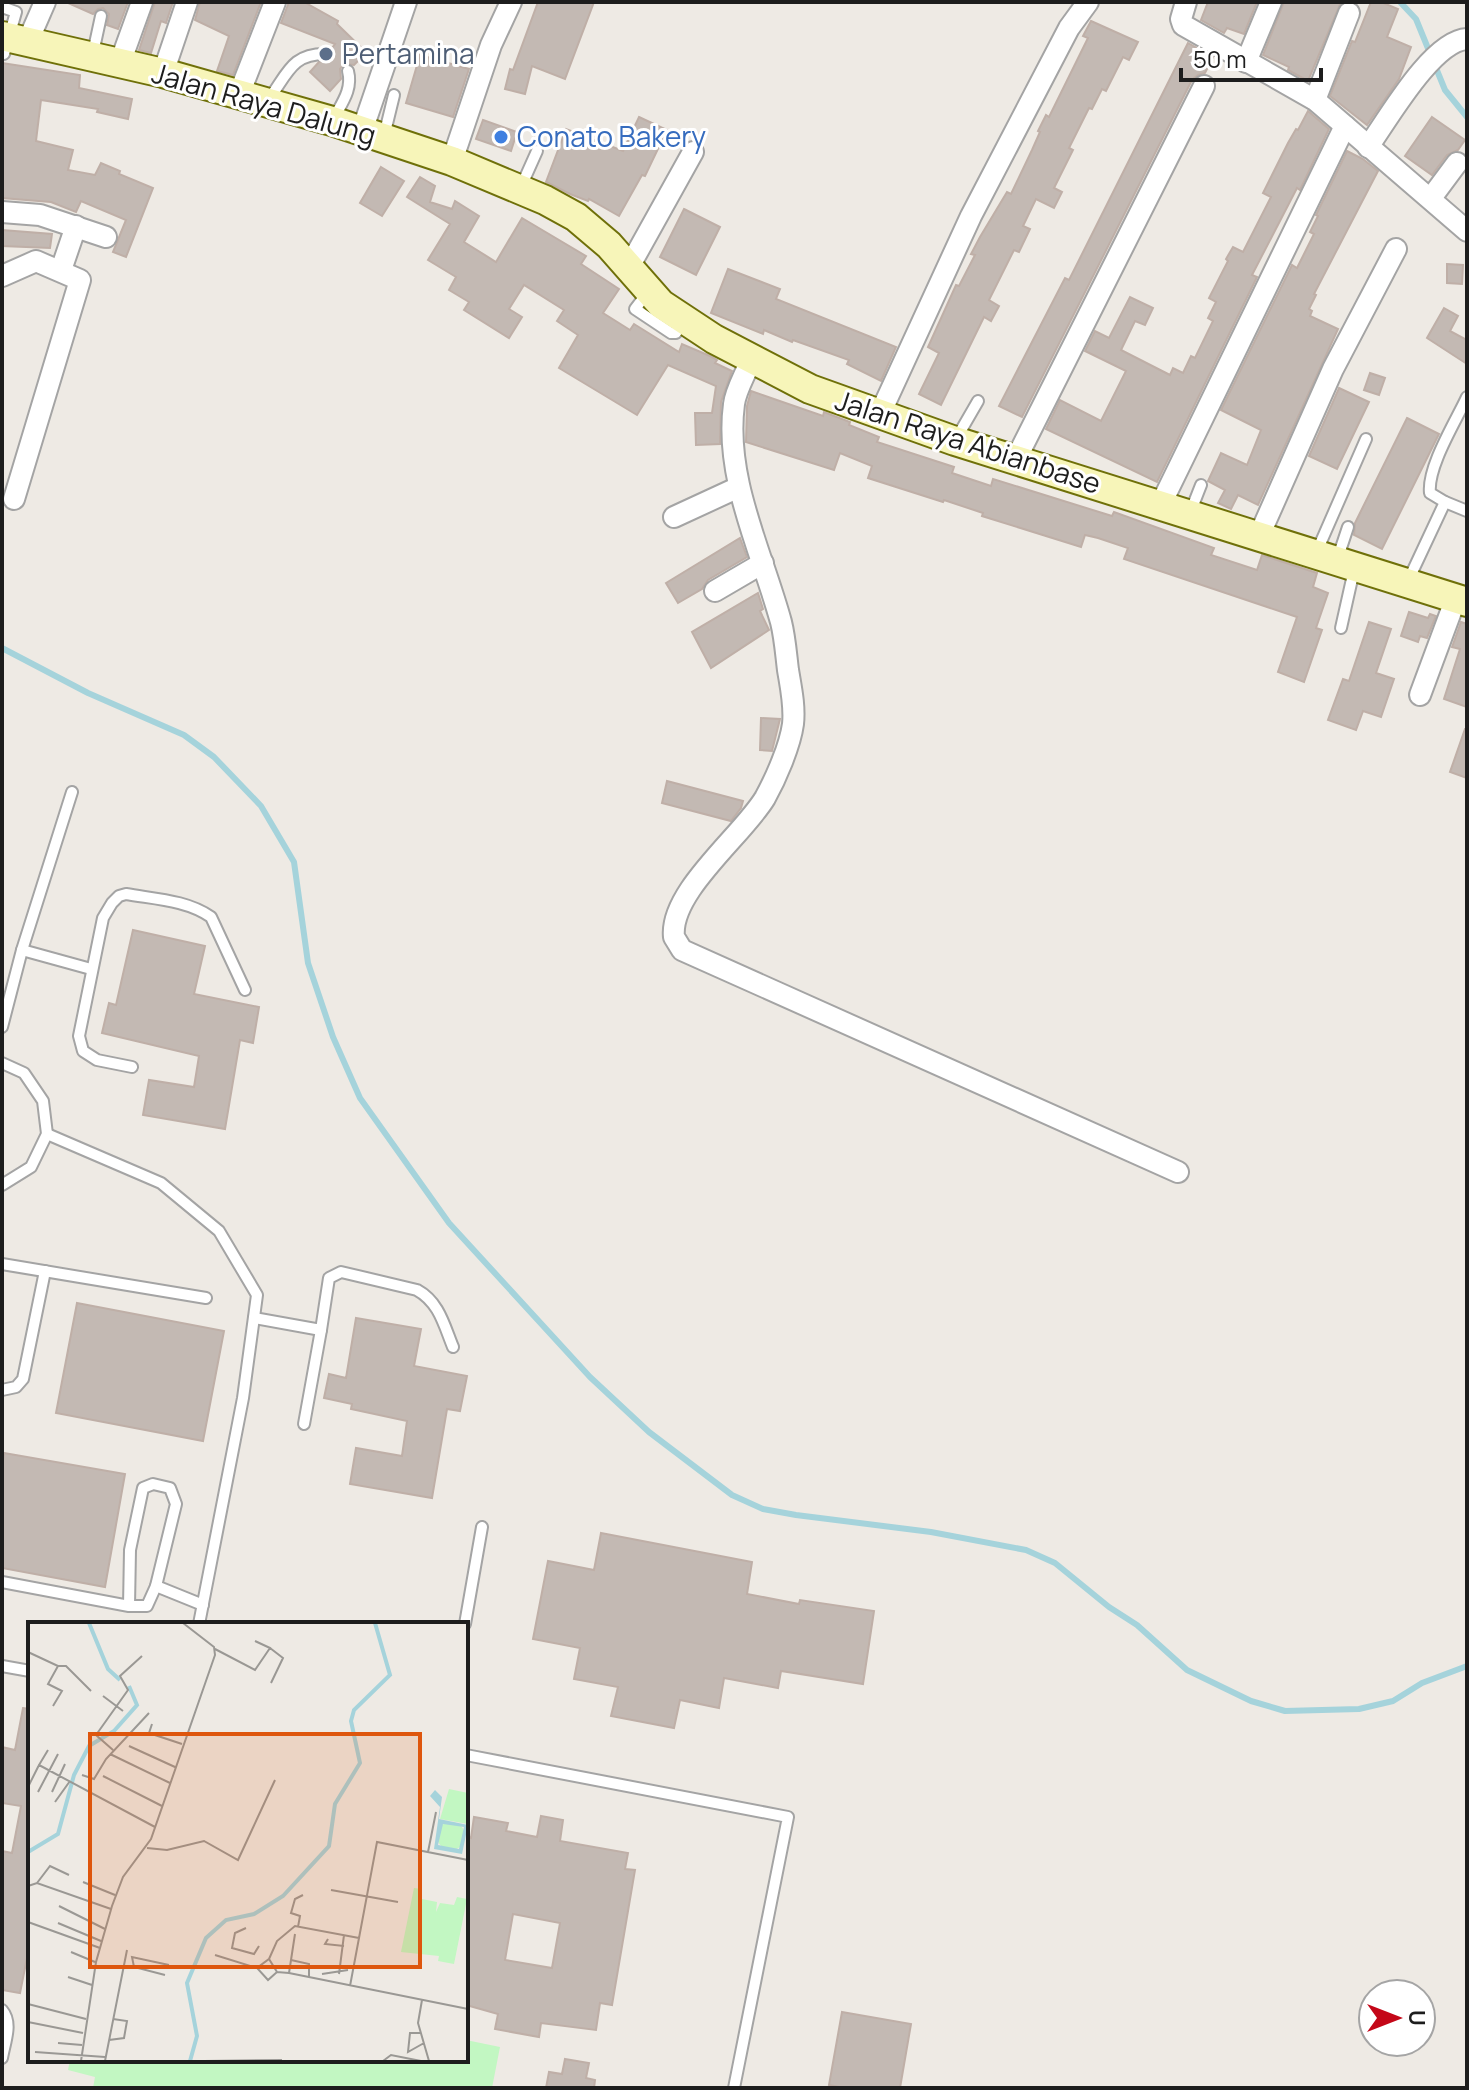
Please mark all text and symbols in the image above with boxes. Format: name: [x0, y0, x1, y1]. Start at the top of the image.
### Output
scale bar: [1181, 32, 1321, 82]
place label: Pertamina: [342, 34, 475, 72]
text: 50 m: [1193, 42, 1247, 75]
marker: Pertamina: [317, 45, 335, 63]
street label: Jalan Raya Dalung: [148, 53, 381, 153]
place label: Conato Bakery: [517, 117, 706, 155]
marker: Conato Bakery: [492, 128, 510, 146]
street label: Jalan Raya Abianbase: [831, 380, 1106, 502]
inset map: [28, 1622, 468, 2062]
north arrow: [1357, 1978, 1437, 2058]
text: U: [1402, 2010, 1432, 2026]

